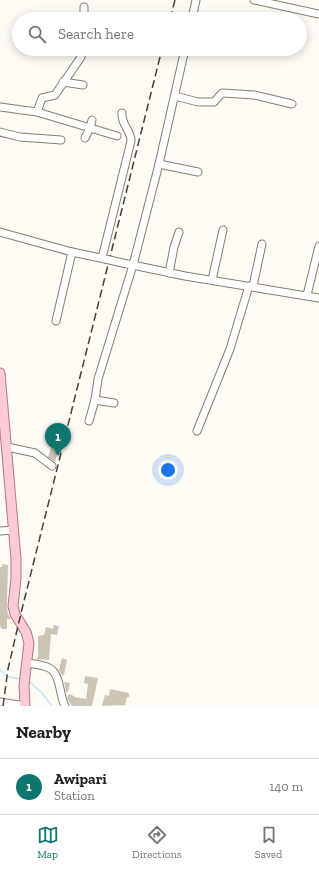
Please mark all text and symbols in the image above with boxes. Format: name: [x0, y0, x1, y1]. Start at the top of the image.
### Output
search box: [12, 12, 307, 56]
icon: search: [26, 23, 48, 45]
text: Search here: [58, 25, 134, 43]
pin: 1: [45, 423, 71, 456]
your location: [158, 460, 178, 480]
text: Nearby: [16, 722, 71, 742]
text: Awipari: [54, 770, 107, 788]
text: 1: [26, 779, 32, 794]
text: 140 m: [269, 779, 303, 794]
text: Station: [54, 788, 95, 803]
tab: Map: [37, 824, 59, 861]
tab: Directions: [132, 824, 182, 861]
tab: Saved: [255, 824, 282, 861]

